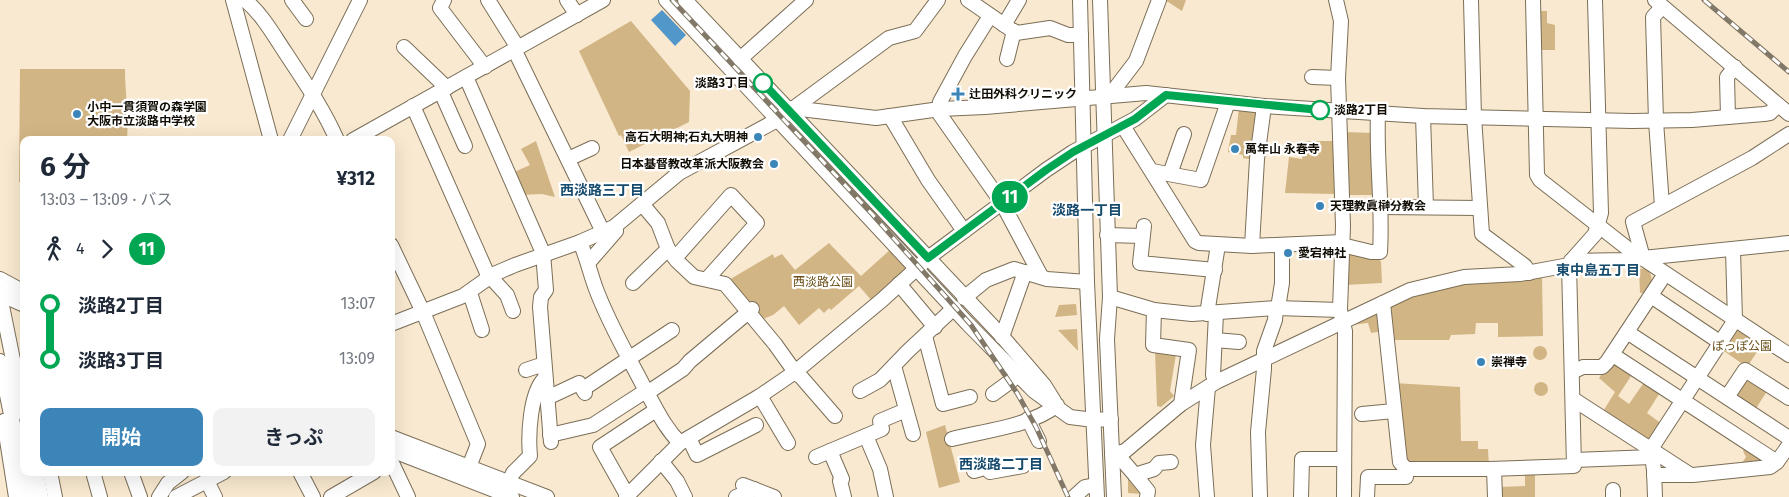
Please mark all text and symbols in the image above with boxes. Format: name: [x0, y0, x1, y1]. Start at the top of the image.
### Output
marker: 淡路3丁目: [753, 73, 773, 93]
place label: 淡路3丁目: [695, 76, 749, 90]
marker: 辻田外科クリニック: [951, 87, 965, 101]
place label: 辻田外科クリニック: [969, 87, 1077, 101]
place label: 小中一貫須賀の森学園 大阪市立淡路中学校: [87, 100, 207, 128]
marker: 淡路2丁目: [1310, 100, 1330, 120]
place label: 淡路2丁目: [1334, 103, 1388, 117]
marker: 小中一貫須賀の森学園 大阪市立淡路中学校: [71, 108, 83, 120]
place label: 高石大明神;石丸大明神: [625, 130, 748, 144]
marker: 高石大明神;石丸大明神: [752, 131, 764, 143]
place label: 萬年山 永春寺: [1245, 142, 1320, 156]
marker: 萬年山 永春寺: [1229, 143, 1241, 155]
text: 6 分: [40, 150, 90, 183]
place label: 日本基督教改革派大阪教会: [620, 157, 764, 171]
marker: 日本基督教改革派大阪教会: [768, 158, 780, 170]
text: ¥312: [336, 167, 375, 190]
line badge: 11: [988, 181, 1032, 213]
district label: 西淡路三丁目: [560, 182, 644, 199]
text: 11: [1002, 186, 1018, 208]
text: 13:03 – 13:09 · バス: [40, 190, 173, 209]
place label: 天理教眞榊分教会: [1330, 199, 1426, 213]
marker: 天理教眞榊分教会: [1314, 200, 1326, 212]
district label: 淡路一丁目: [1052, 202, 1122, 219]
icon: walk: [40, 235, 68, 263]
icon: forward: [93, 235, 121, 263]
text: 11: [139, 238, 155, 260]
text: 4: [76, 239, 85, 258]
place label: 愛宕神社: [1298, 246, 1346, 260]
marker: 愛宕神社: [1282, 247, 1294, 259]
district label: 東中島五丁目: [1556, 262, 1640, 279]
park label: 西淡路公園: [793, 275, 853, 289]
text: 淡路2丁目: [78, 294, 164, 317]
text: 13:07: [341, 294, 375, 313]
park label: ぽっぽ公園: [1712, 339, 1772, 353]
text: 淡路3丁目: [78, 349, 164, 372]
text: 13:09: [339, 349, 375, 368]
place label: 崇禅寺: [1491, 355, 1527, 369]
marker: 崇禅寺: [1475, 356, 1487, 368]
button: 開始: [40, 408, 203, 466]
button: きっぷ: [213, 408, 375, 466]
district label: 西淡路二丁目: [959, 456, 1043, 473]

